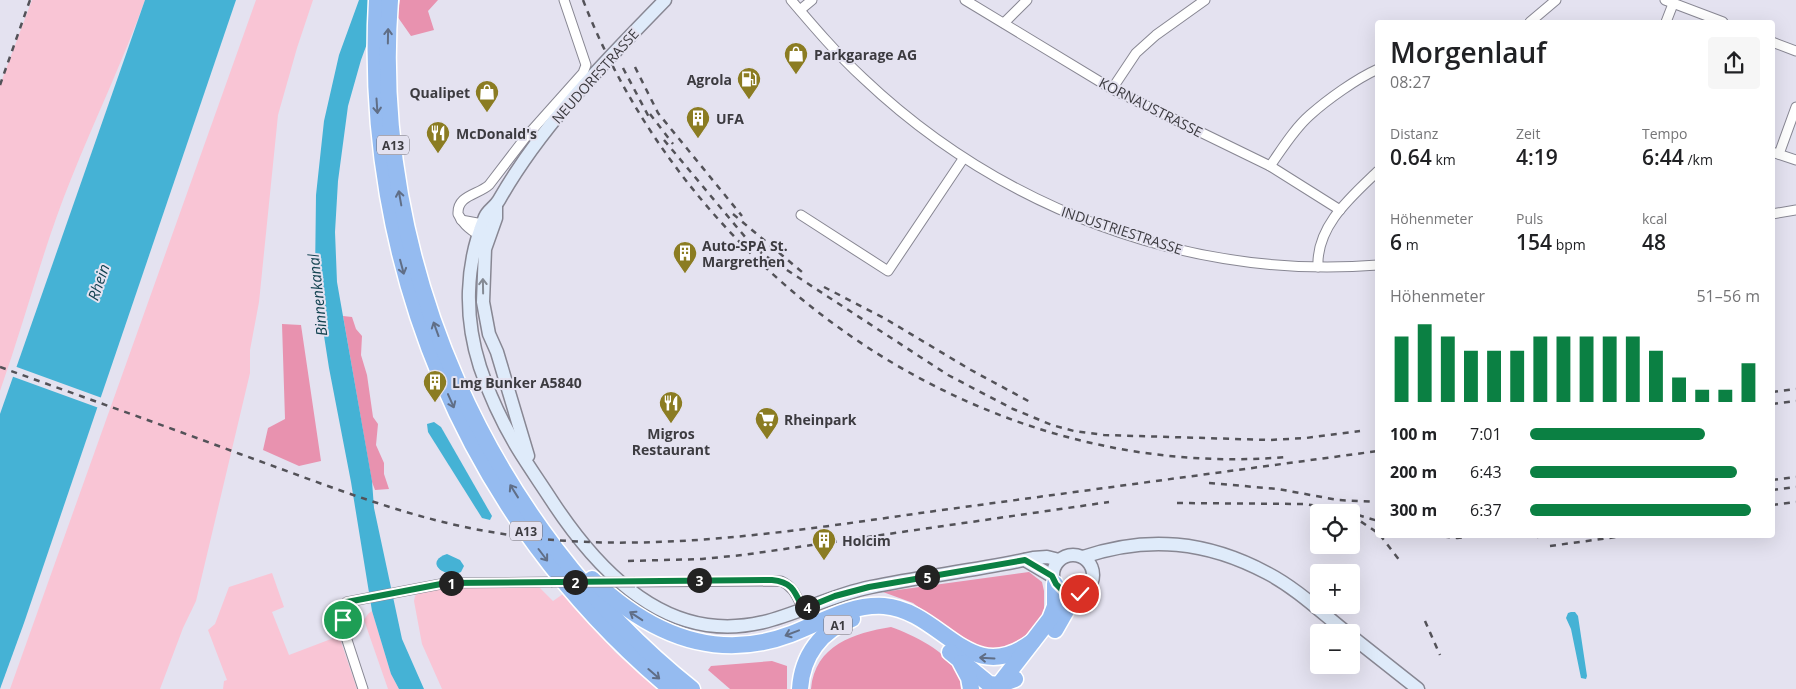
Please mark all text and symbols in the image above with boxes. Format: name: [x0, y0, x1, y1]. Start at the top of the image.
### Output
street label: NEUDORFSTRASSE: [547, 25, 643, 127]
one-way arrow: [383, 28, 393, 44]
text: Morgenlauf: [1390, 33, 1546, 71]
button: share: [1708, 37, 1760, 89]
shop icon: Parkgarage AG: [783, 41, 809, 75]
place label: Parkgarage AG: [814, 45, 917, 64]
fuel station icon: Agrola: [736, 66, 762, 100]
place label: Agrola: [687, 70, 732, 89]
text: 08:27: [1390, 71, 1431, 93]
street label: KORNAUSTRASSE: [1096, 73, 1206, 141]
shop icon: Qualipet: [474, 79, 500, 113]
place label: Qualipet: [409, 83, 470, 102]
one-way arrow: [372, 98, 381, 114]
building icon: UFA: [685, 105, 711, 139]
place label: UFA: [716, 109, 744, 128]
restaurant icon: McDonald's: [425, 120, 451, 154]
place label: McDonald's: [456, 124, 537, 143]
text: Distanz: [1390, 124, 1438, 143]
text: Zeit: [1516, 124, 1540, 143]
text: Tempo: [1642, 124, 1688, 143]
road number: A13: [377, 136, 409, 154]
text: 0.64: [1390, 143, 1432, 171]
text: 4:19: [1516, 143, 1558, 171]
text: 6:44: [1642, 143, 1684, 171]
text: km: [1432, 150, 1456, 169]
text: /km: [1684, 150, 1713, 169]
one-way arrow: [395, 190, 405, 206]
street label: INDUSTRIESTRASSE: [1059, 201, 1185, 259]
text: Höhenmeter: [1390, 209, 1473, 228]
text: Puls: [1516, 209, 1543, 228]
text: kcal: [1642, 209, 1667, 228]
text: 6: [1390, 228, 1402, 256]
text: 154: [1516, 228, 1552, 256]
text: 48: [1642, 228, 1666, 256]
text: m: [1402, 235, 1419, 254]
text: bpm: [1552, 235, 1586, 254]
place label: Auto-SPA St. Margrethen: [702, 236, 788, 271]
building icon: Auto-SPA St. Margrethen: [672, 240, 698, 274]
water label: Binnenkanal: [303, 252, 331, 337]
one-way arrow: [398, 258, 408, 274]
water label: Rhein: [83, 261, 113, 303]
one-way arrow: [478, 278, 488, 294]
text: Höhenmeter: [1390, 285, 1485, 307]
text: 51–56 m: [1696, 285, 1760, 307]
one-way arrow: [430, 322, 440, 337]
building icon: Lmg Bunker A5840: [422, 369, 448, 403]
place label: Lmg Bunker A5840: [452, 373, 582, 392]
restaurant icon: Migros Restaurant: [658, 390, 684, 424]
one-way arrow: [447, 393, 456, 408]
supermarket icon: Rheinpark: [754, 406, 780, 440]
place label: Rheinpark: [784, 410, 857, 429]
text: 100 m: [1390, 423, 1437, 445]
text: 7:01: [1470, 423, 1502, 445]
place label: Migros Restaurant: [632, 424, 710, 459]
text: 200 m: [1390, 461, 1437, 483]
text: 6:43: [1470, 461, 1502, 483]
one-way arrow: [509, 484, 519, 498]
text: 300 m: [1390, 499, 1437, 521]
text: 6:37: [1470, 499, 1502, 521]
map controls: [1310, 504, 1360, 674]
button: locate: [1310, 504, 1360, 554]
road number: A13: [510, 522, 542, 540]
building icon: Holcim: [811, 527, 837, 561]
place label: Holcim: [842, 531, 891, 550]
one-way arrow: [538, 548, 549, 561]
pin: 5: [914, 564, 940, 590]
button: +: [1310, 564, 1360, 614]
pin: 3: [686, 568, 712, 592]
text: 5: [923, 568, 932, 587]
pin: 1: [438, 570, 464, 596]
pin: 2: [562, 570, 588, 594]
text: 3: [695, 571, 704, 590]
text: 2: [571, 573, 580, 592]
pin: [1059, 573, 1101, 615]
text: 1: [447, 574, 456, 593]
icon: check: [1066, 580, 1094, 608]
pin: 4: [794, 594, 820, 620]
text: 4: [803, 598, 812, 617]
pin: [322, 599, 364, 641]
icon: arrive: [329, 606, 357, 634]
one-way arrow: [630, 611, 644, 621]
road number: A1: [824, 616, 852, 634]
button: −: [1310, 624, 1360, 674]
one-way arrow: [785, 629, 800, 638]
one-way arrow: [979, 653, 996, 663]
one-way arrow: [647, 668, 660, 680]

